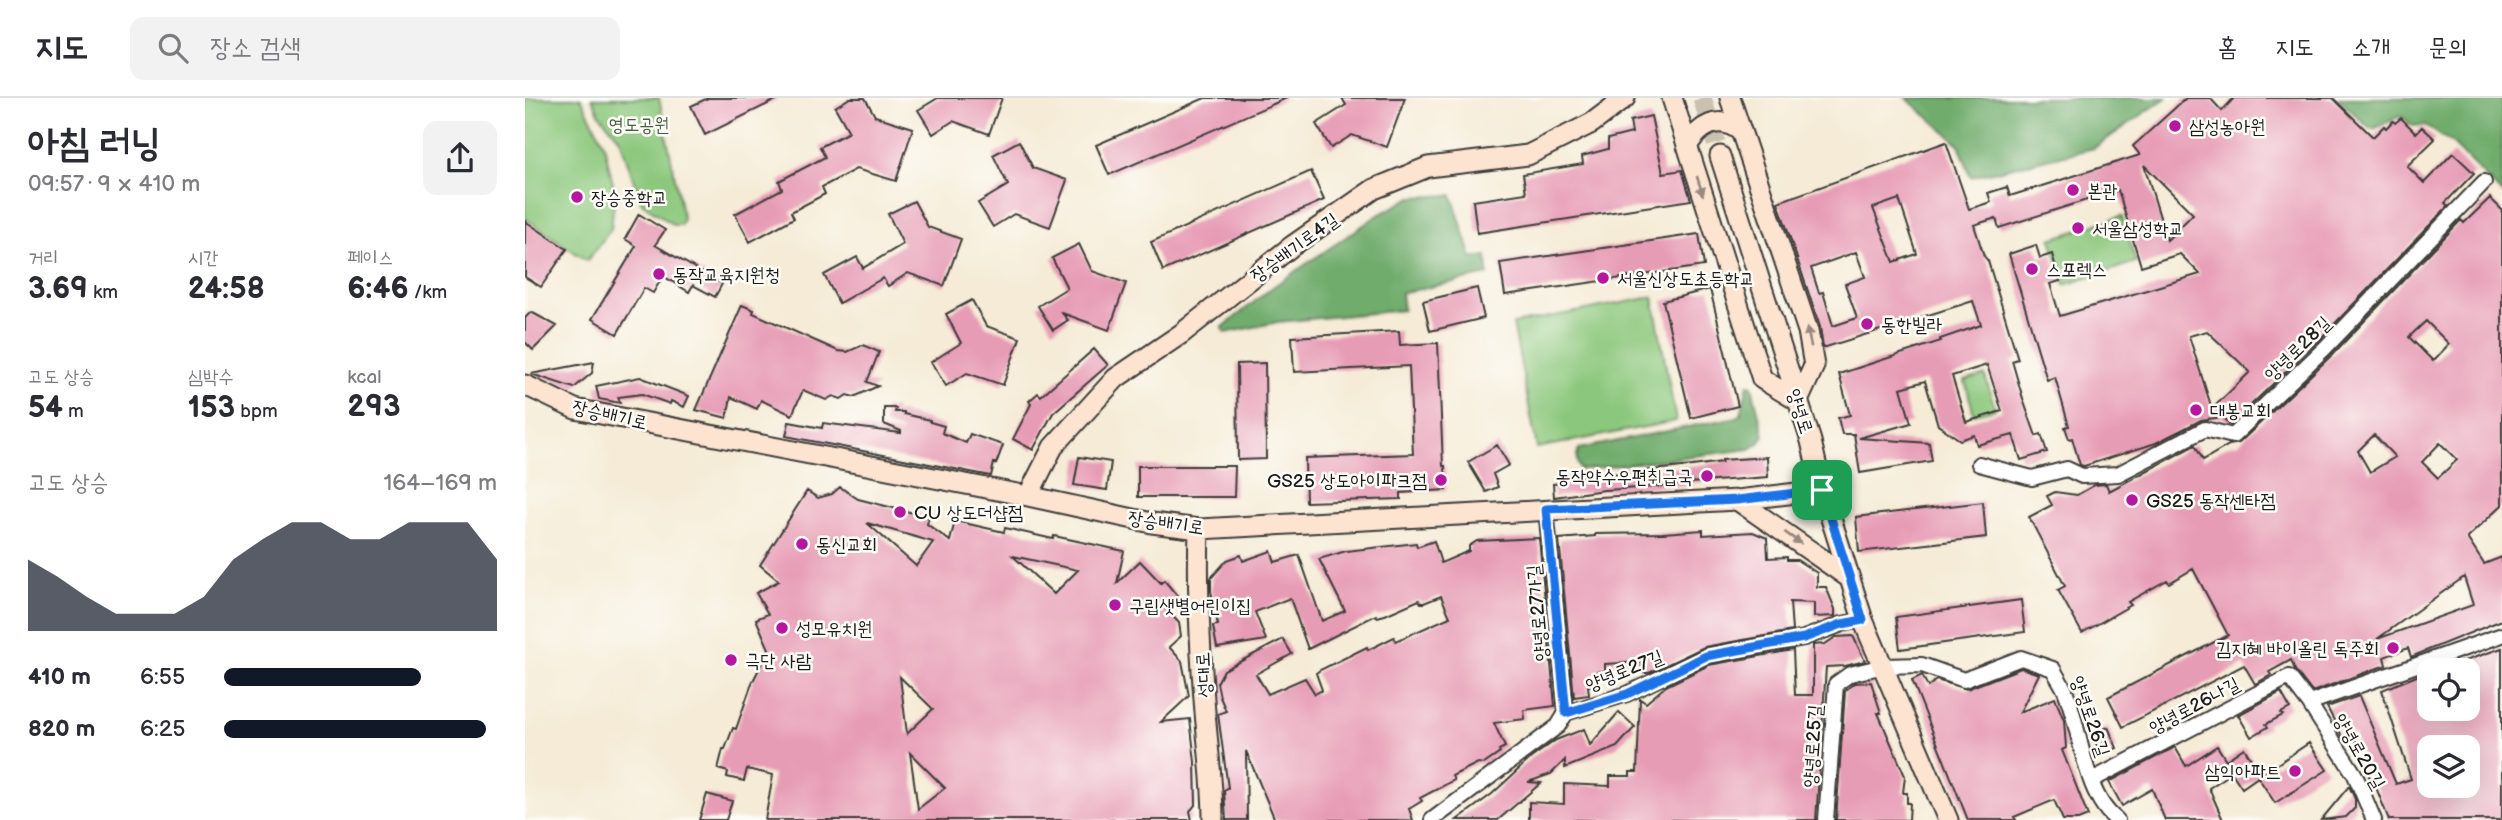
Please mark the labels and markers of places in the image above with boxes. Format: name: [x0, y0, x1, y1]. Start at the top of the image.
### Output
place label: 삼성농아원: [2189, 116, 2265, 139]
marker: 삼성농아원: [2167, 118, 2183, 134]
place label: 본관: [2087, 180, 2118, 203]
marker: 본관: [2065, 182, 2081, 198]
place label: 장승중학교: [591, 187, 667, 210]
marker: 장승중학교: [569, 189, 585, 205]
place label: 서울삼성학교: [2092, 218, 2184, 241]
marker: 서울삼성학교: [2070, 220, 2086, 236]
place label: 스포렉스: [2046, 259, 2107, 282]
marker: 스포렉스: [2024, 261, 2040, 277]
place label: 동작교육지원청: [673, 264, 780, 287]
marker: 동작교육지원청: [651, 266, 667, 282]
place label: 서울신상도초등학교: [1617, 268, 1755, 291]
marker: 서울신상도초등학교: [1595, 270, 1611, 286]
place label: 동한빌라: [1881, 314, 1943, 337]
marker: 동한빌라: [1859, 316, 1875, 332]
place label: 대봉교회: [2210, 400, 2271, 423]
marker: 대봉교회: [2188, 402, 2204, 418]
pin: [1792, 460, 1852, 520]
place label: 동작약수우편취급국: [1555, 466, 1693, 489]
marker: 동작약수우편취급국: [1699, 468, 1715, 484]
place label: GS25 상도아이파크점: [1267, 470, 1427, 493]
marker: GS25 상도아이파크점: [1433, 472, 1449, 488]
place label: GS25 동작센타점: [2146, 490, 2275, 513]
marker: GS25 동작센타점: [2124, 492, 2140, 508]
place label: CU 상도더샵점: [914, 502, 1023, 525]
marker: CU 상도더샵점: [892, 504, 908, 520]
place label: 동신교회: [816, 534, 877, 557]
marker: 동신교회: [794, 536, 810, 552]
place label: 구립샛별어린이집: [1129, 595, 1251, 618]
marker: 구립샛별어린이집: [1107, 597, 1123, 613]
place label: 성모유치원: [796, 618, 872, 641]
marker: 성모유치원: [774, 620, 790, 636]
place label: 김지혜 바이올린 독주회: [2216, 638, 2379, 661]
marker: 김지혜 바이올린 독주회: [2385, 640, 2401, 656]
place label: 극단 사람: [745, 650, 812, 673]
marker: 극단 사람: [723, 652, 739, 668]
place label: 삼익아파트: [2205, 761, 2281, 784]
marker: 삼익아파트: [2287, 763, 2303, 779]

